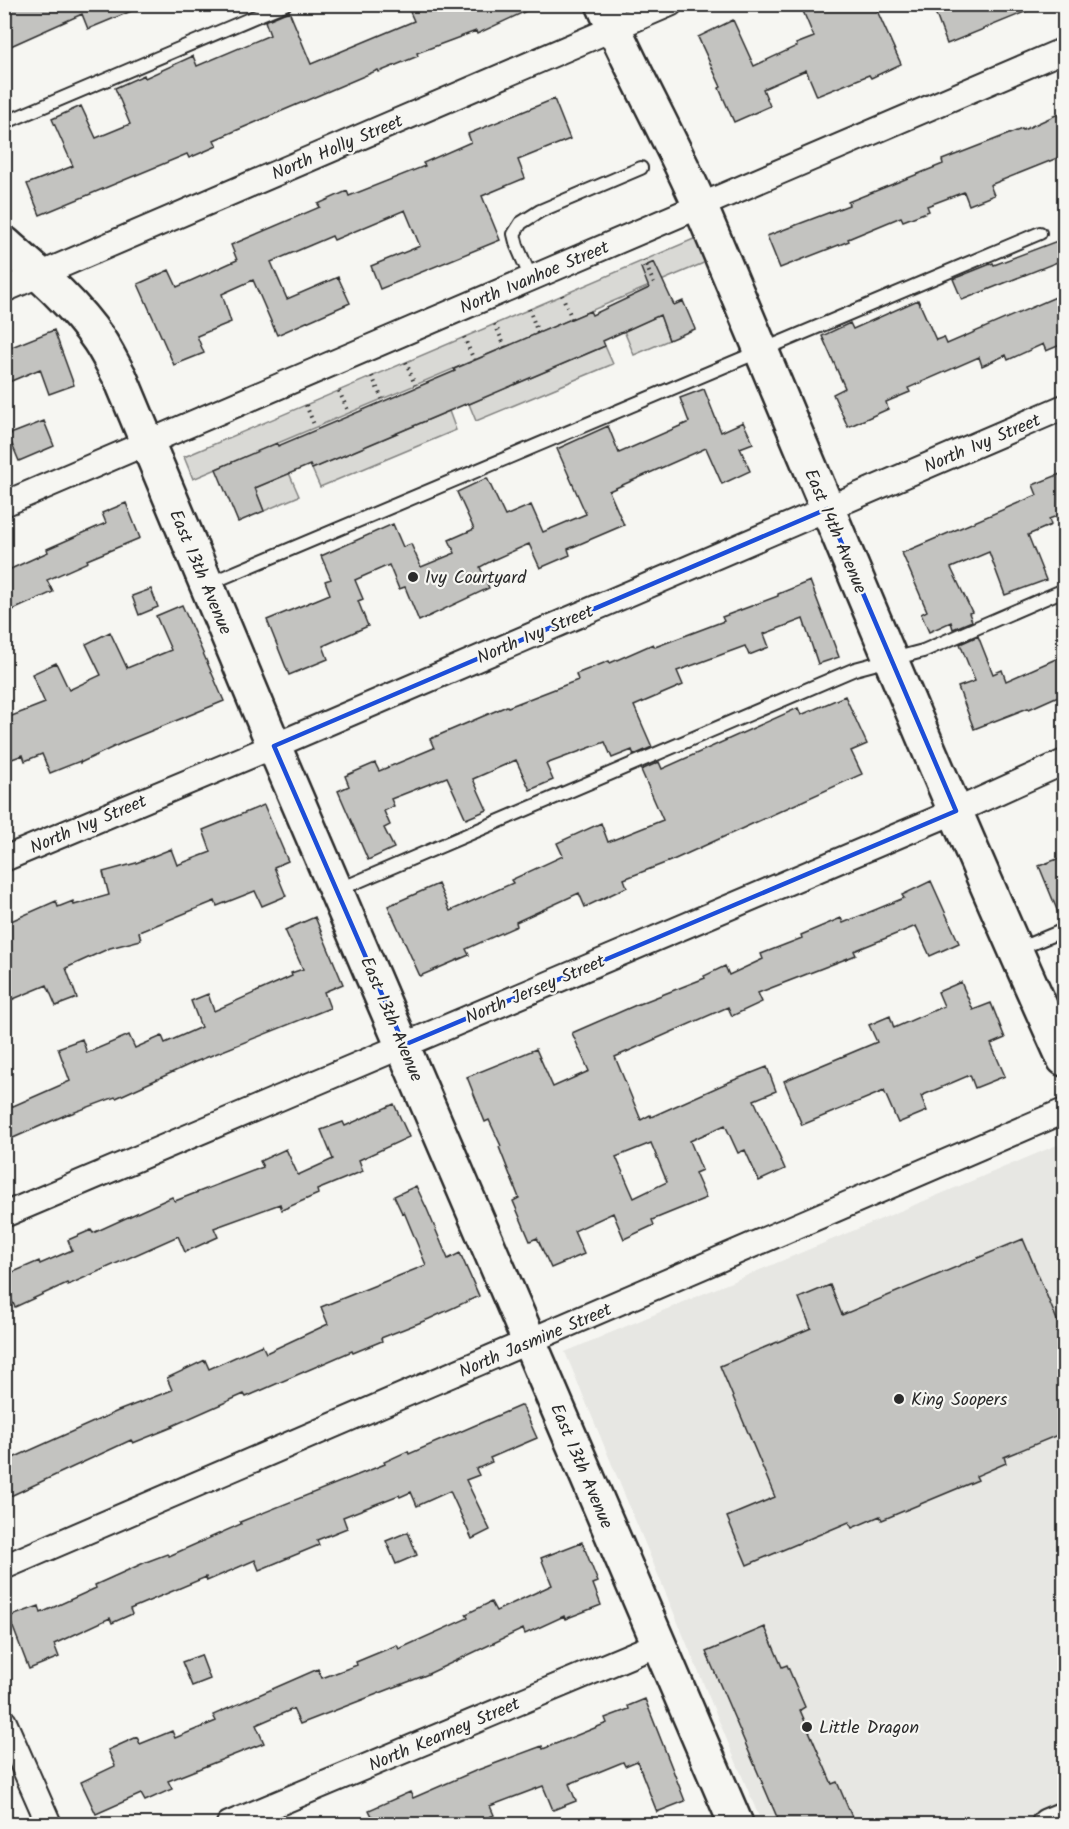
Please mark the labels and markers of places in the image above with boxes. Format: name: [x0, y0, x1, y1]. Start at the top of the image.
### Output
place label: Ivy Courtyard: [425, 564, 527, 593]
marker: Ivy Courtyard: [406, 570, 420, 584]
place label: King Soopers: [911, 1386, 1008, 1415]
marker: King Soopers: [892, 1392, 906, 1406]
place label: Little Dragon: [819, 1714, 919, 1743]
marker: Little Dragon: [800, 1720, 814, 1734]

